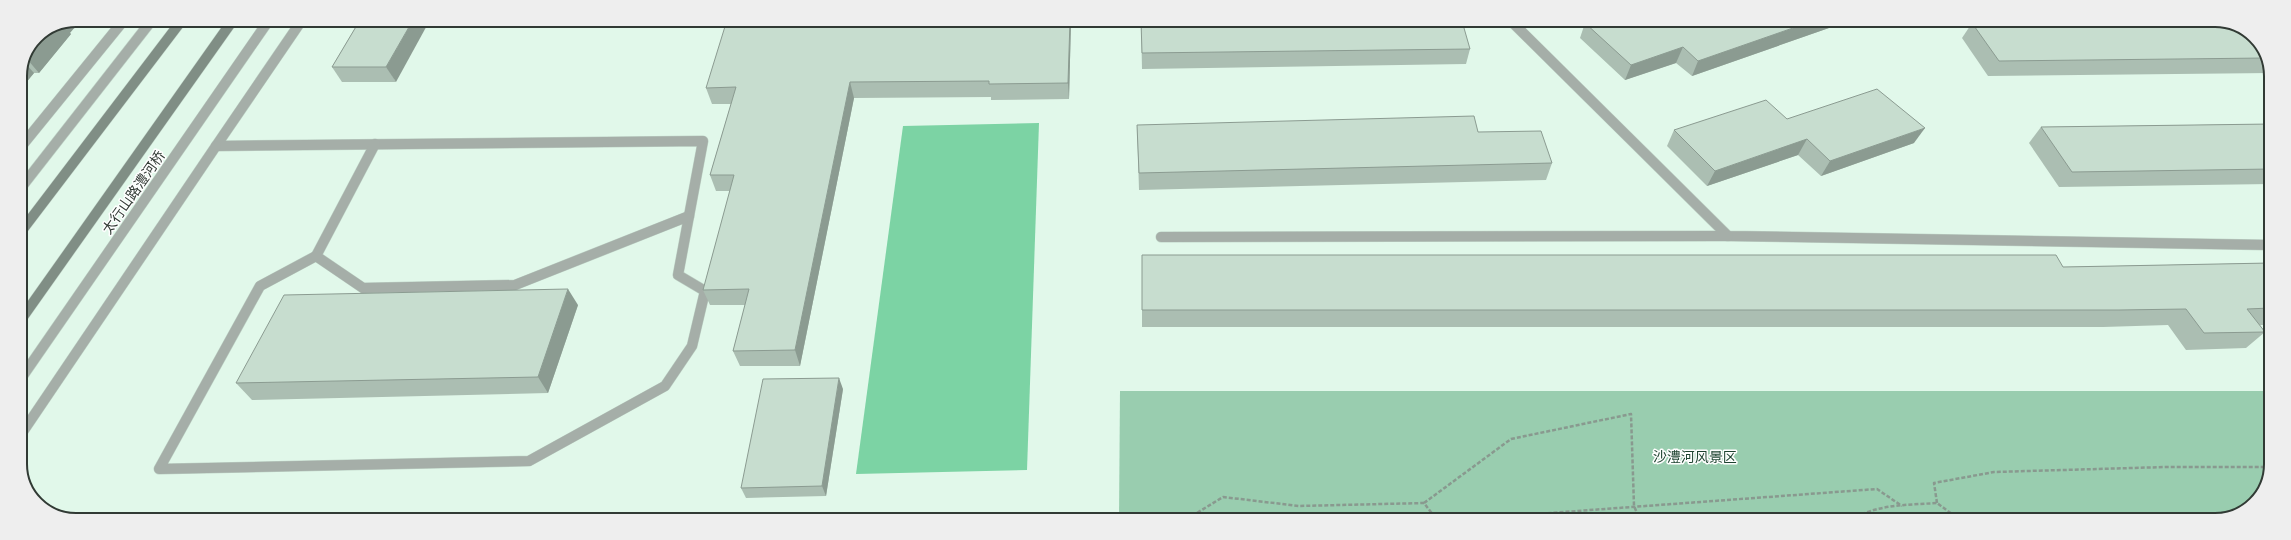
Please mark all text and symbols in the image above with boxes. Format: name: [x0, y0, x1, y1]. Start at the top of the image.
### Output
street label: 太行山路澧河桥: [97, 146, 169, 238]
park label: 沙澧河风景区: [1653, 447, 1737, 466]

